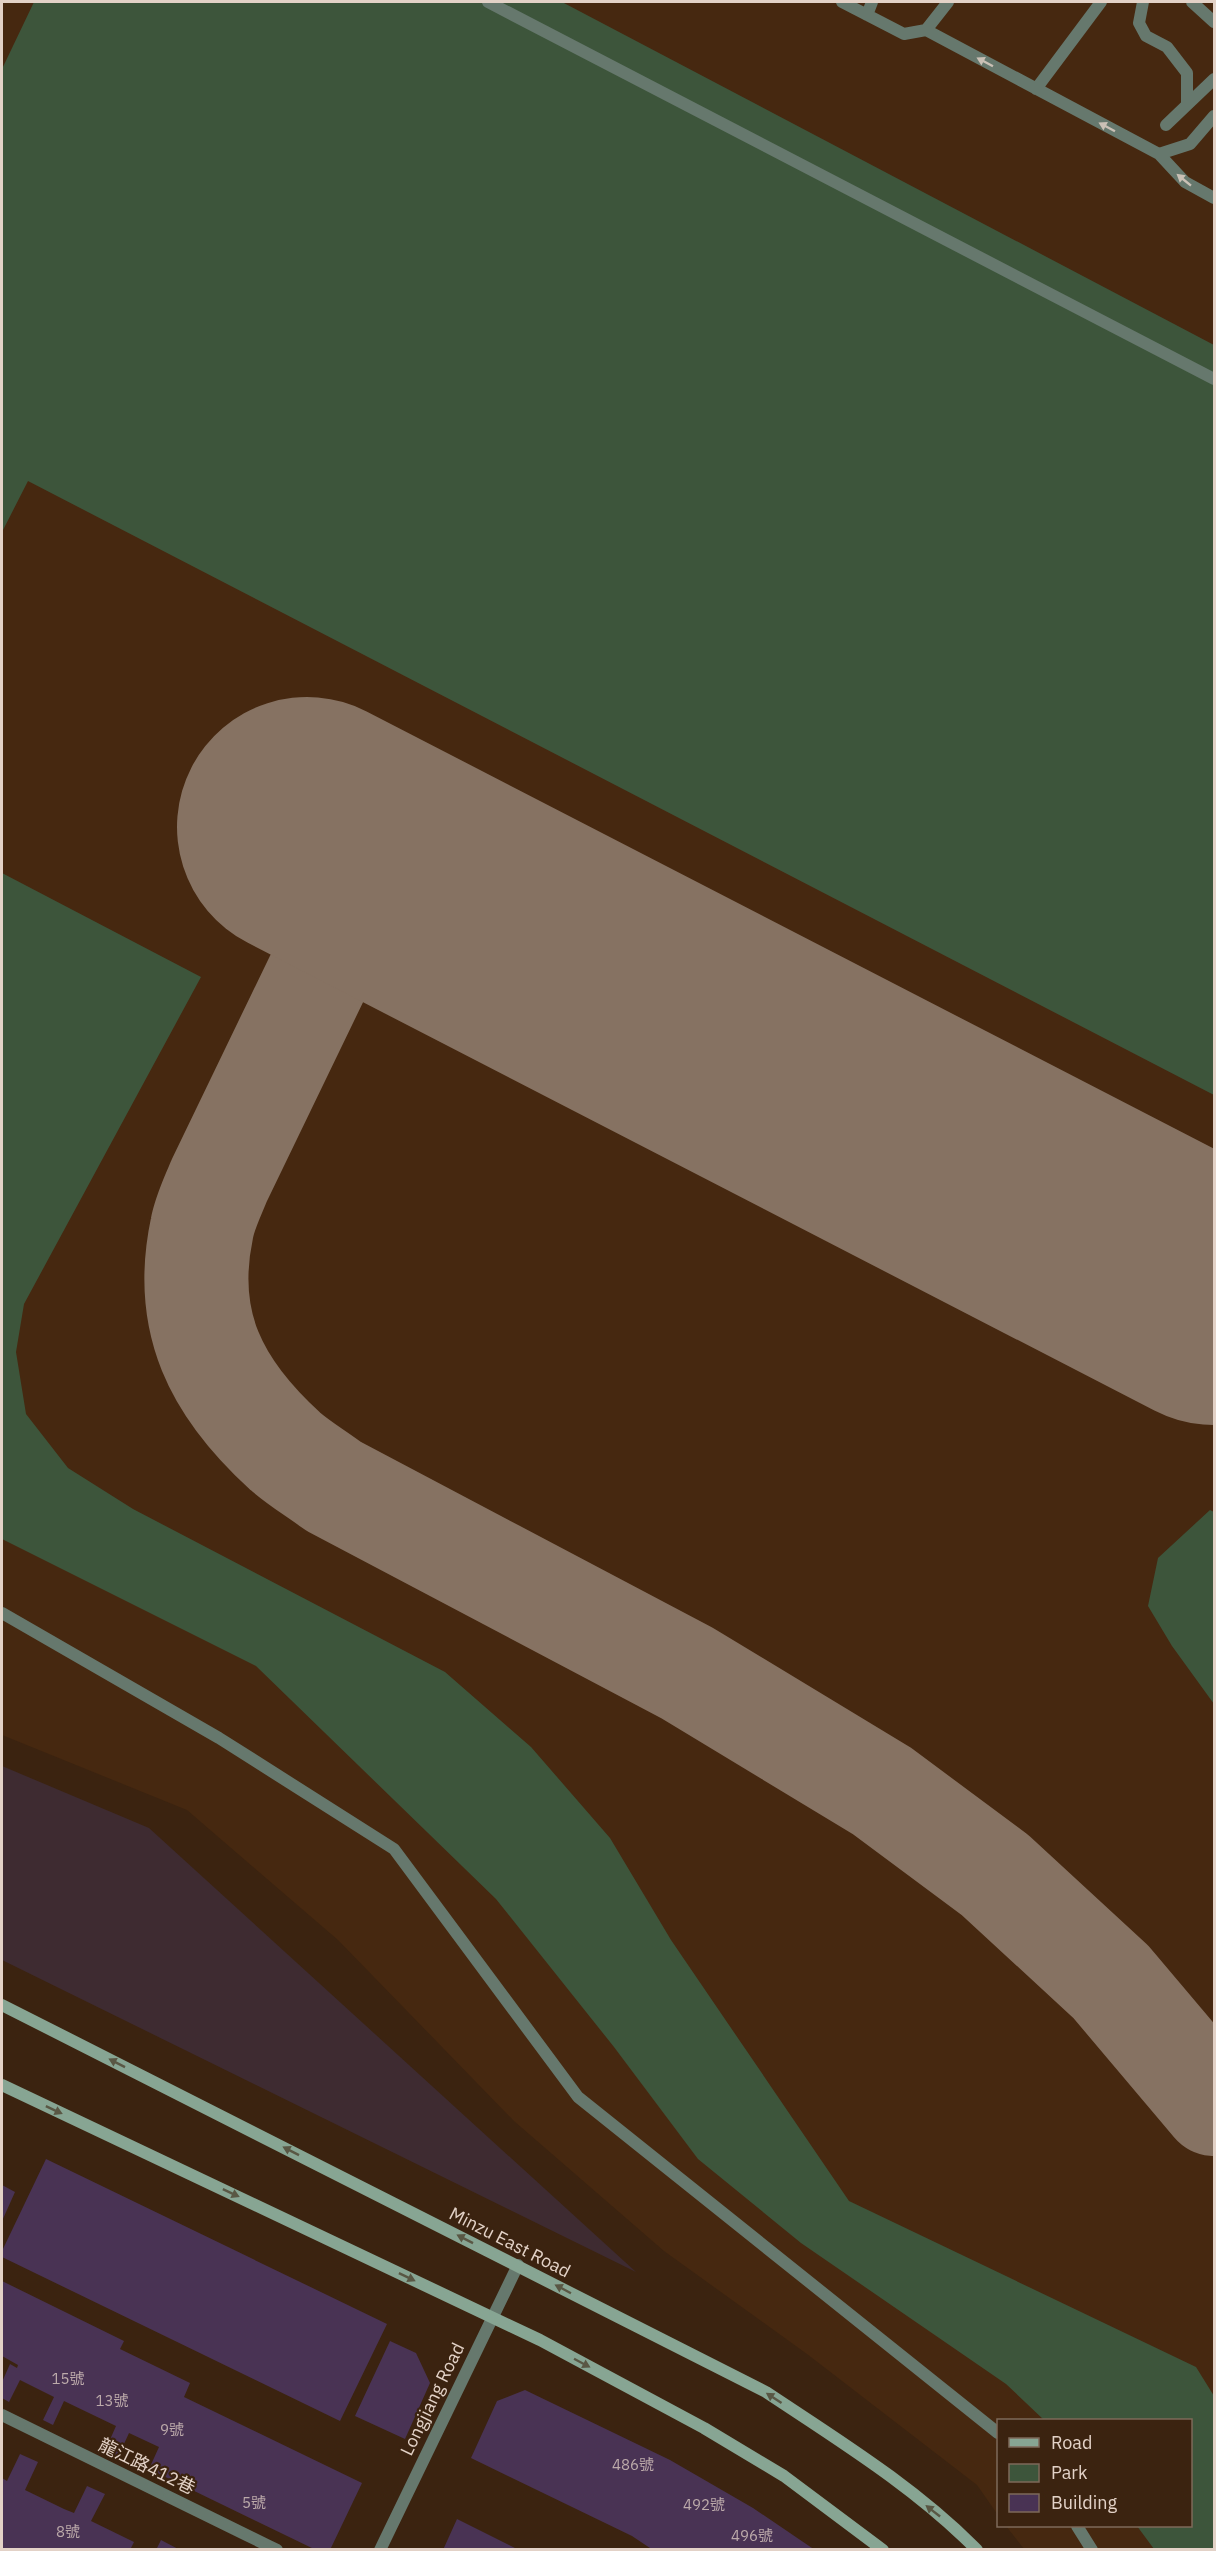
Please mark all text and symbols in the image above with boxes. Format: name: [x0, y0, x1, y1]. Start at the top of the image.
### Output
one-way arrow: [976, 57, 993, 67]
one-way arrow: [1098, 122, 1115, 132]
one-way arrow: [1176, 173, 1192, 186]
one-way arrow: [108, 2058, 125, 2068]
one-way arrow: [46, 2106, 63, 2115]
one-way arrow: [283, 2146, 300, 2156]
one-way arrow: [222, 2189, 239, 2198]
street label: Minzu East Road: [446, 2202, 574, 2282]
one-way arrow: [457, 2234, 474, 2243]
one-way arrow: [398, 2273, 415, 2282]
one-way arrow: [555, 2285, 572, 2294]
street label: Longjiang Road: [395, 2339, 469, 2459]
one-way arrow: [574, 2358, 591, 2368]
house number: 15號: [51, 2369, 85, 2388]
house number: 13號: [95, 2391, 129, 2410]
one-way arrow: [766, 2393, 782, 2404]
legend: [997, 2419, 1192, 2527]
house number: 9號: [160, 2420, 184, 2439]
text: Road: [1051, 2431, 1092, 2454]
street label: 龍江路412巷: [95, 2433, 199, 2499]
house number: 486號: [612, 2455, 654, 2474]
text: Park: [1051, 2461, 1088, 2484]
text: Building: [1051, 2491, 1118, 2514]
house number: 5號: [242, 2493, 266, 2512]
house number: 492號: [683, 2495, 725, 2514]
one-way arrow: [925, 2504, 941, 2517]
house number: 8號: [56, 2522, 80, 2541]
house number: 496號: [731, 2526, 773, 2545]

